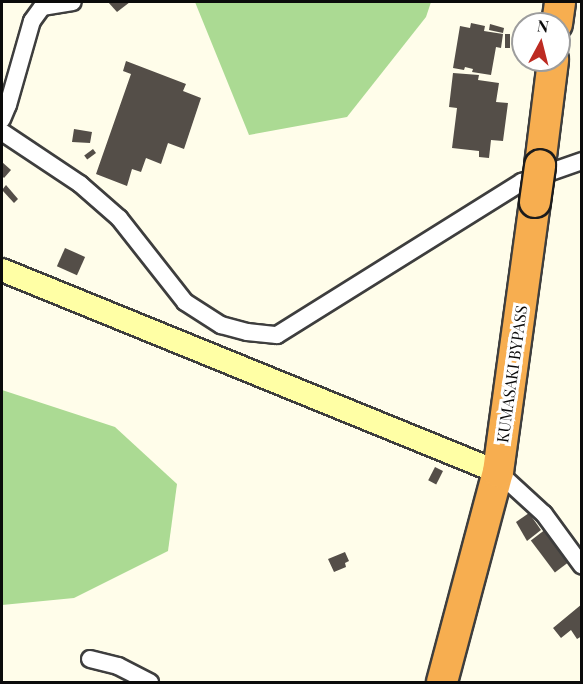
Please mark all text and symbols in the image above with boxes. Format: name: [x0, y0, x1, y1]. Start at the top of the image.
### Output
north arrow: [511, 12, 571, 72]
text: N: [536, 14, 550, 37]
street label: KUMASAKI BYPASS: [493, 304, 531, 444]

